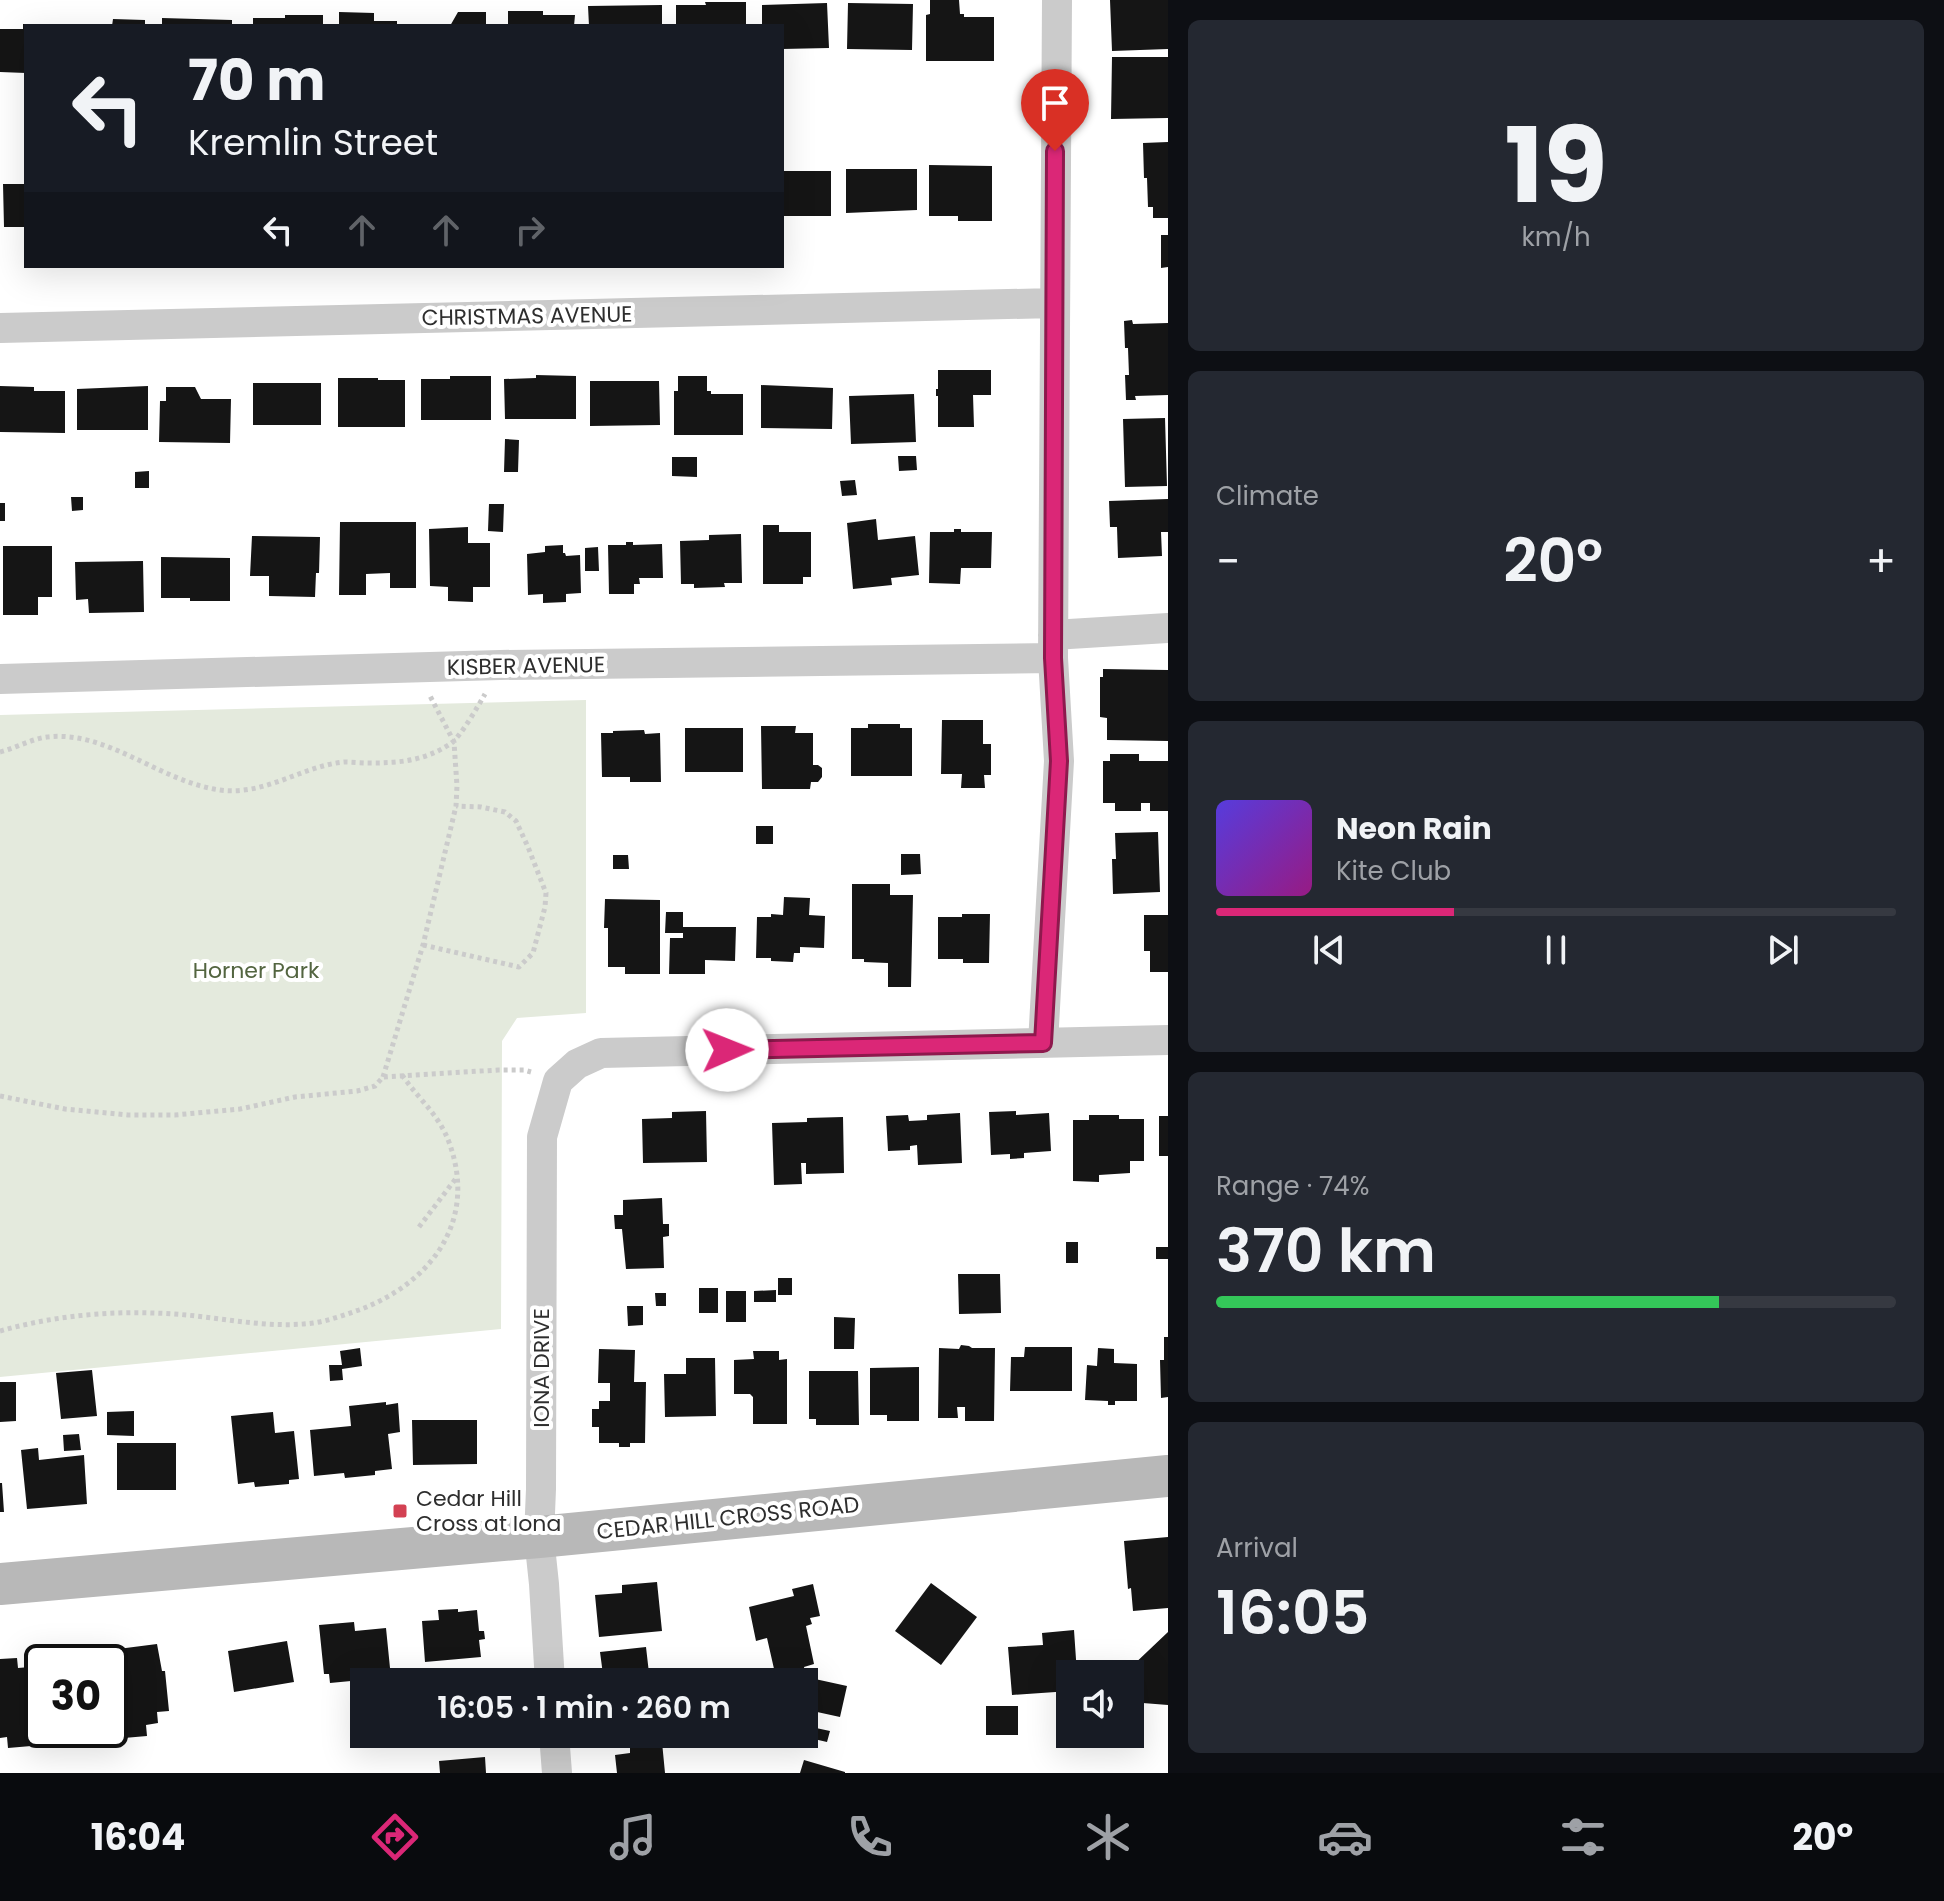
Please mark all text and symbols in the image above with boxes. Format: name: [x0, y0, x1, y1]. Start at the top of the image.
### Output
text: 70 m: [188, 41, 326, 120]
icon: left: [56, 56, 160, 160]
pin: [1021, 69, 1089, 151]
icon: arrive: [1033, 81, 1077, 125]
text: 19: [1504, 93, 1608, 238]
text: Kremlin Street: [188, 117, 438, 168]
icon: left: [256, 208, 300, 252]
icon: ahead: [340, 208, 384, 252]
icon: ahead: [424, 208, 468, 252]
icon: right: [508, 208, 552, 252]
text: km/h: [1521, 219, 1591, 255]
street label: CHRISTMAS AVENUE: [421, 299, 633, 333]
text: Climate: [1216, 478, 1319, 514]
text: 20°: [1503, 519, 1603, 603]
text: −: [1216, 531, 1240, 592]
text: +: [1866, 531, 1896, 592]
street label: KISBER AVENUE: [447, 649, 605, 683]
text: Neon Rain: [1336, 807, 1492, 850]
text: Kite Club: [1336, 853, 1451, 889]
icon: previous: [1307, 928, 1351, 972]
icon: pause: [1534, 928, 1578, 972]
icon: next: [1761, 928, 1805, 972]
park label: Horner Park: [193, 955, 320, 986]
position arrow: [685, 1008, 769, 1092]
text: Range · 74%: [1216, 1168, 1369, 1204]
text: 370 km: [1216, 1209, 1436, 1293]
street label: IONA DRIVE: [526, 1308, 557, 1428]
place label: Cedar Hill Cross at Iona: [416, 1483, 561, 1539]
street label: CEDAR HILL CROSS ROAD: [595, 1489, 861, 1547]
marker: Cedar Hill Cross at Iona: [391, 1502, 409, 1520]
text: Arrival: [1216, 1530, 1298, 1566]
text: 16:05: [1216, 1571, 1369, 1655]
speed limit sign: 30: [24, 1644, 128, 1748]
map controls: [1056, 1660, 1144, 1748]
button: sound: [1056, 1660, 1144, 1748]
text: 16:05 · 1 min · 260 m: [437, 1686, 731, 1729]
icon: directions: [367, 1809, 423, 1865]
icon: music: [605, 1809, 661, 1865]
icon: phone: [842, 1809, 898, 1865]
icon: climate: [1080, 1809, 1136, 1865]
icon: car: [1317, 1809, 1373, 1865]
icon: filters: [1555, 1809, 1611, 1865]
text: 16:04: [91, 1812, 185, 1863]
text: 20°: [1793, 1812, 1853, 1863]

